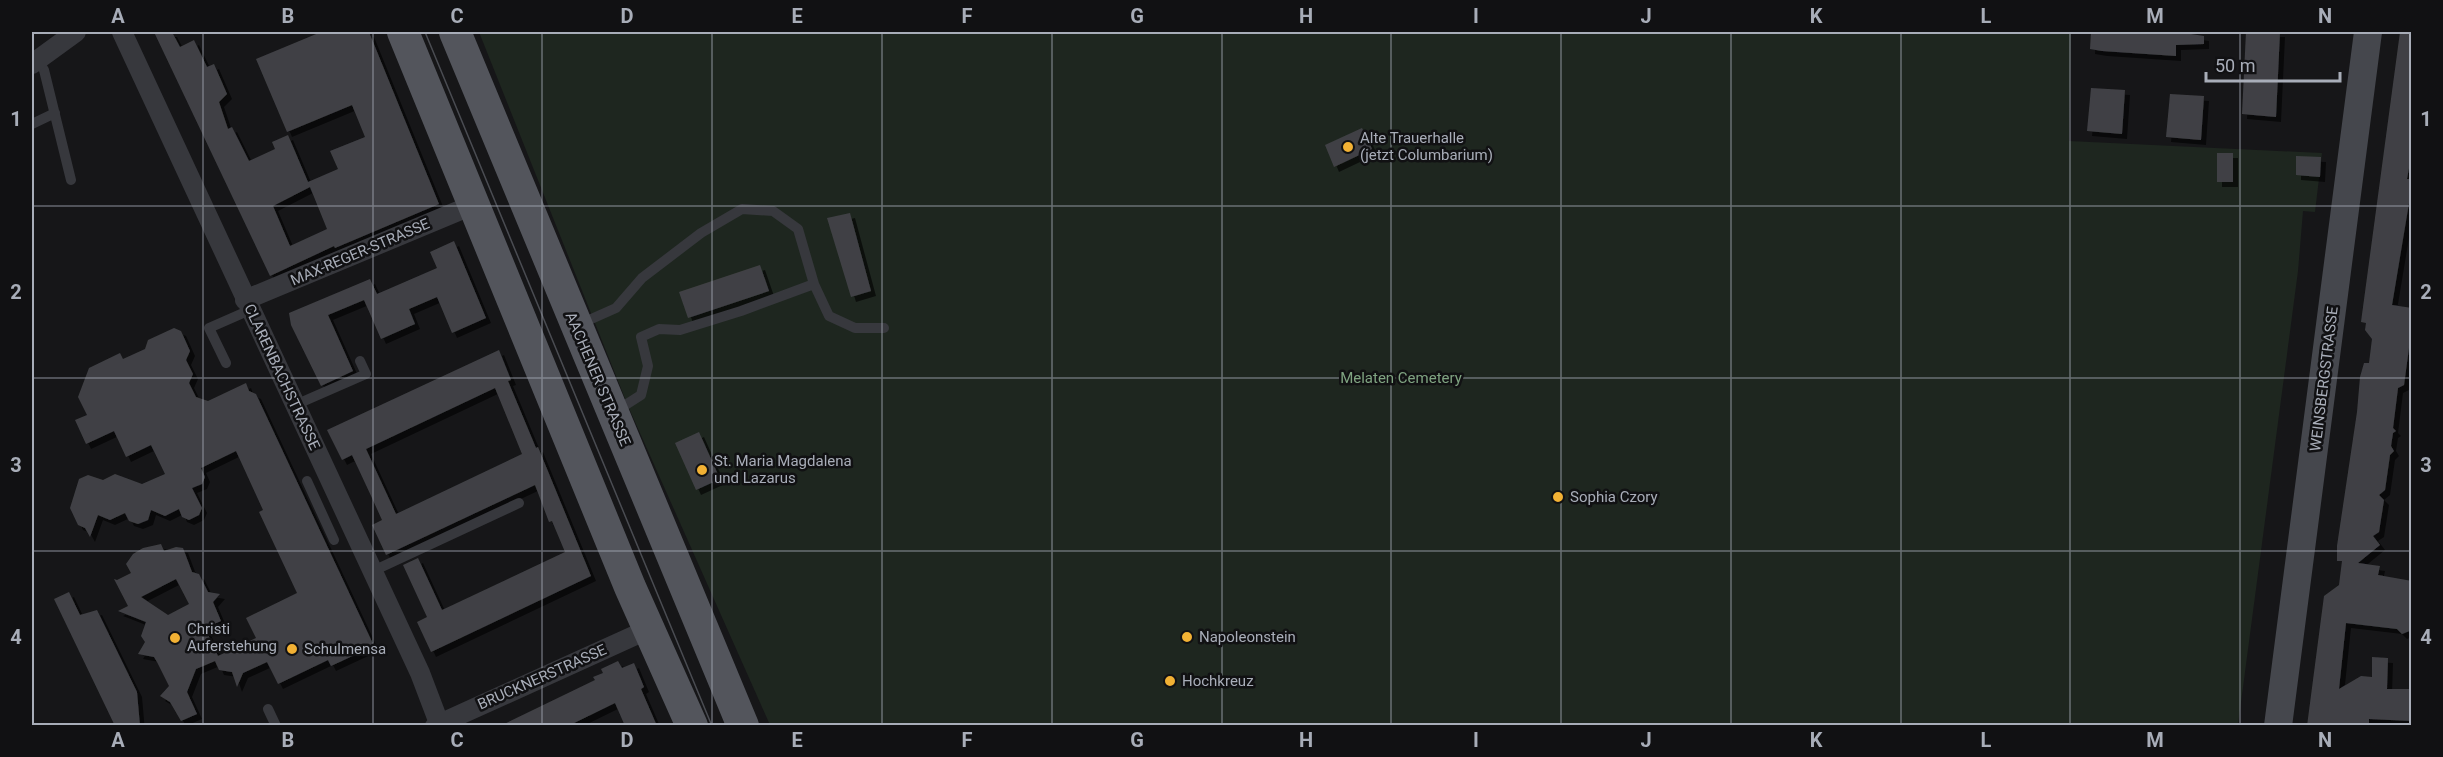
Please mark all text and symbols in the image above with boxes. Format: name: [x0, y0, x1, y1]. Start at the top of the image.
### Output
text: A: [111, 4, 125, 28]
text: B: [282, 4, 294, 28]
text: C: [450, 4, 464, 28]
text: D: [621, 4, 634, 28]
text: E: [791, 4, 803, 28]
text: F: [962, 4, 973, 28]
text: G: [1130, 4, 1144, 28]
text: H: [1299, 4, 1313, 28]
text: I: [1473, 4, 1479, 28]
text: J: [1640, 4, 1652, 28]
text: K: [1810, 4, 1823, 28]
text: L: [1981, 4, 1992, 28]
text: M: [2146, 4, 2164, 28]
text: N: [2318, 4, 2332, 28]
scale bar: [2206, 45, 2340, 83]
text: 50 m: [2215, 55, 2255, 76]
text: 1: [10, 107, 22, 131]
text: 1: [2420, 107, 2432, 131]
place label: Alte Trauerhalle (jetzt Columbarium): [1360, 129, 1493, 164]
marker: Alte Trauerhalle (jetzt Columbarium): [1341, 140, 1355, 154]
street label: MAX-REGER-STRASSE: [288, 214, 433, 289]
text: 2: [10, 280, 22, 304]
text: 2: [2420, 280, 2432, 304]
street label: CLARENBACHSTRASSE: [240, 301, 324, 453]
street label: WEINSBERGSTRASSE: [2306, 305, 2342, 453]
street label: AACHENER STRASSE: [562, 309, 635, 449]
park label: Melaten Cemetery: [1340, 369, 1462, 387]
place label: St. Maria Magdalena und Lazarus: [714, 452, 852, 487]
text: 3: [10, 453, 22, 477]
text: 3: [2420, 453, 2432, 477]
marker: St. Maria Magdalena und Lazarus: [695, 463, 709, 477]
place label: Sophia Czory: [1570, 488, 1658, 506]
marker: Sophia Czory: [1551, 490, 1565, 504]
place label: Christi Auferstehung: [187, 620, 277, 655]
text: 4: [10, 625, 22, 649]
text: 4: [2420, 625, 2432, 649]
place label: Napoleonstein: [1199, 628, 1296, 646]
marker: Napoleonstein: [1180, 630, 1194, 644]
marker: Christi Auferstehung: [168, 631, 182, 645]
place label: Schulmensa: [304, 640, 386, 658]
street label: BRUCKNERSTRASSE: [475, 640, 610, 714]
marker: Schulmensa: [285, 642, 299, 656]
place label: Hochkreuz: [1182, 672, 1254, 690]
marker: Hochkreuz: [1163, 674, 1177, 688]
text: A: [111, 728, 125, 752]
text: B: [282, 728, 294, 752]
text: C: [450, 728, 464, 752]
text: D: [621, 728, 634, 752]
text: E: [791, 728, 803, 752]
text: F: [962, 728, 973, 752]
text: G: [1130, 728, 1144, 752]
text: H: [1299, 728, 1313, 752]
text: I: [1473, 728, 1479, 752]
text: J: [1640, 728, 1652, 752]
text: K: [1810, 728, 1823, 752]
text: L: [1981, 728, 1992, 752]
text: M: [2146, 728, 2164, 752]
text: N: [2318, 728, 2332, 752]

